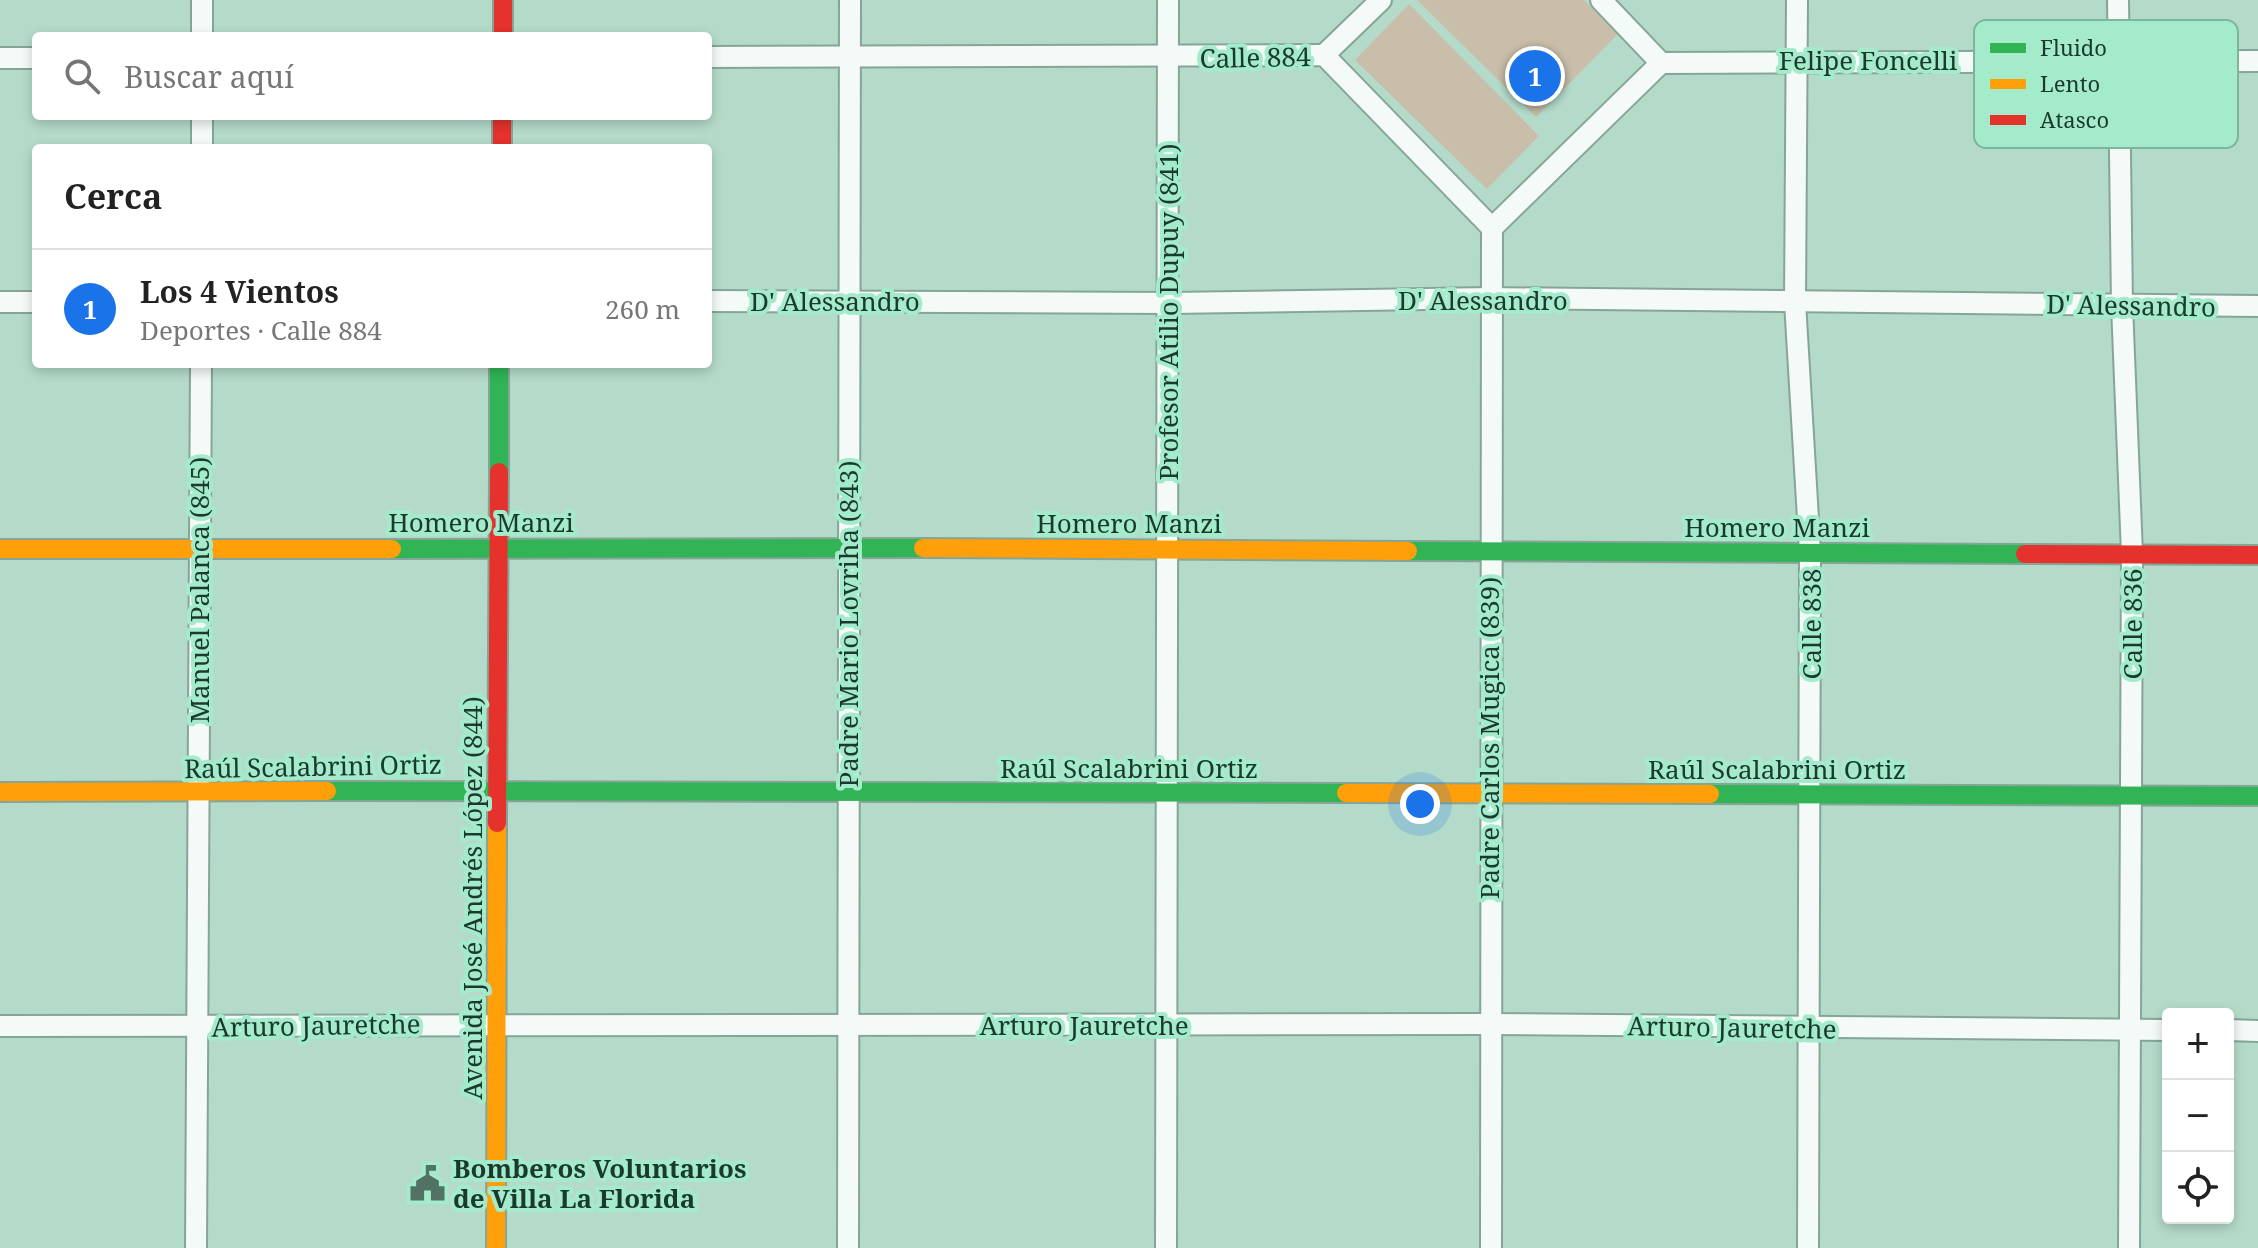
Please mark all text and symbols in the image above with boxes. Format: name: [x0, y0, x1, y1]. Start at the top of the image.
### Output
legend: [1974, 20, 2238, 148]
search box: [32, 32, 712, 120]
text: Fluido: [2040, 32, 2107, 62]
street label: Calle 884: [1199, 38, 1311, 76]
street label: Felipe Foncelli: [1779, 42, 1957, 78]
pin: 1: [1509, 46, 1561, 106]
icon: search: [60, 54, 104, 98]
text: Buscar aquí: [124, 56, 294, 97]
text: Lento: [2040, 68, 2100, 98]
text: Atasco: [2040, 104, 2109, 134]
street label: Profesor Atilio Dupuy (841): [1150, 143, 1186, 481]
text: Cerca: [64, 173, 162, 219]
text: Los 4 Vientos: [140, 271, 339, 312]
street label: D' Alessandro: [1398, 282, 1568, 318]
street label: D' Alessandro: [750, 283, 920, 319]
street label: D' Alessandro: [2046, 286, 2216, 324]
text: 1: [83, 291, 97, 327]
text: 260 m: [605, 291, 680, 327]
text: Deportes · Calle 884: [140, 312, 382, 348]
street label: Manuel Palanca (845): [181, 457, 217, 723]
street label: Padre Mario Lovriha (843): [830, 461, 866, 787]
street label: Homero Manzi: [388, 504, 574, 540]
street label: Homero Manzi: [1036, 505, 1222, 541]
street label: Homero Manzi: [1684, 509, 1870, 545]
street label: Calle 838: [1793, 569, 1829, 680]
street label: Calle 836: [2114, 569, 2150, 680]
street label: Padre Carlos Mugica (839): [1471, 577, 1507, 899]
street label: Avenida José Andrés López (844): [454, 696, 490, 1100]
street label: Raúl Scalabrini Ortiz: [184, 746, 442, 786]
street label: Raúl Scalabrini Ortiz: [1000, 750, 1258, 786]
street label: Raúl Scalabrini Ortiz: [1648, 751, 1906, 787]
your location: [1400, 784, 1440, 824]
street label: Arturo Jauretche: [211, 1005, 421, 1045]
street label: Arturo Jauretche: [979, 1007, 1189, 1043]
street label: Arturo Jauretche: [1627, 1007, 1837, 1047]
map controls: [2162, 1008, 2234, 1224]
button: +: [2162, 1008, 2234, 1080]
button: −: [2162, 1080, 2234, 1152]
place label: Bomberos Voluntarios de Villa La Florida: [453, 1150, 746, 1216]
button: locate: [2162, 1152, 2234, 1224]
public building icon: Bomberos Voluntarios de Villa La Florida: [408, 1164, 446, 1202]

